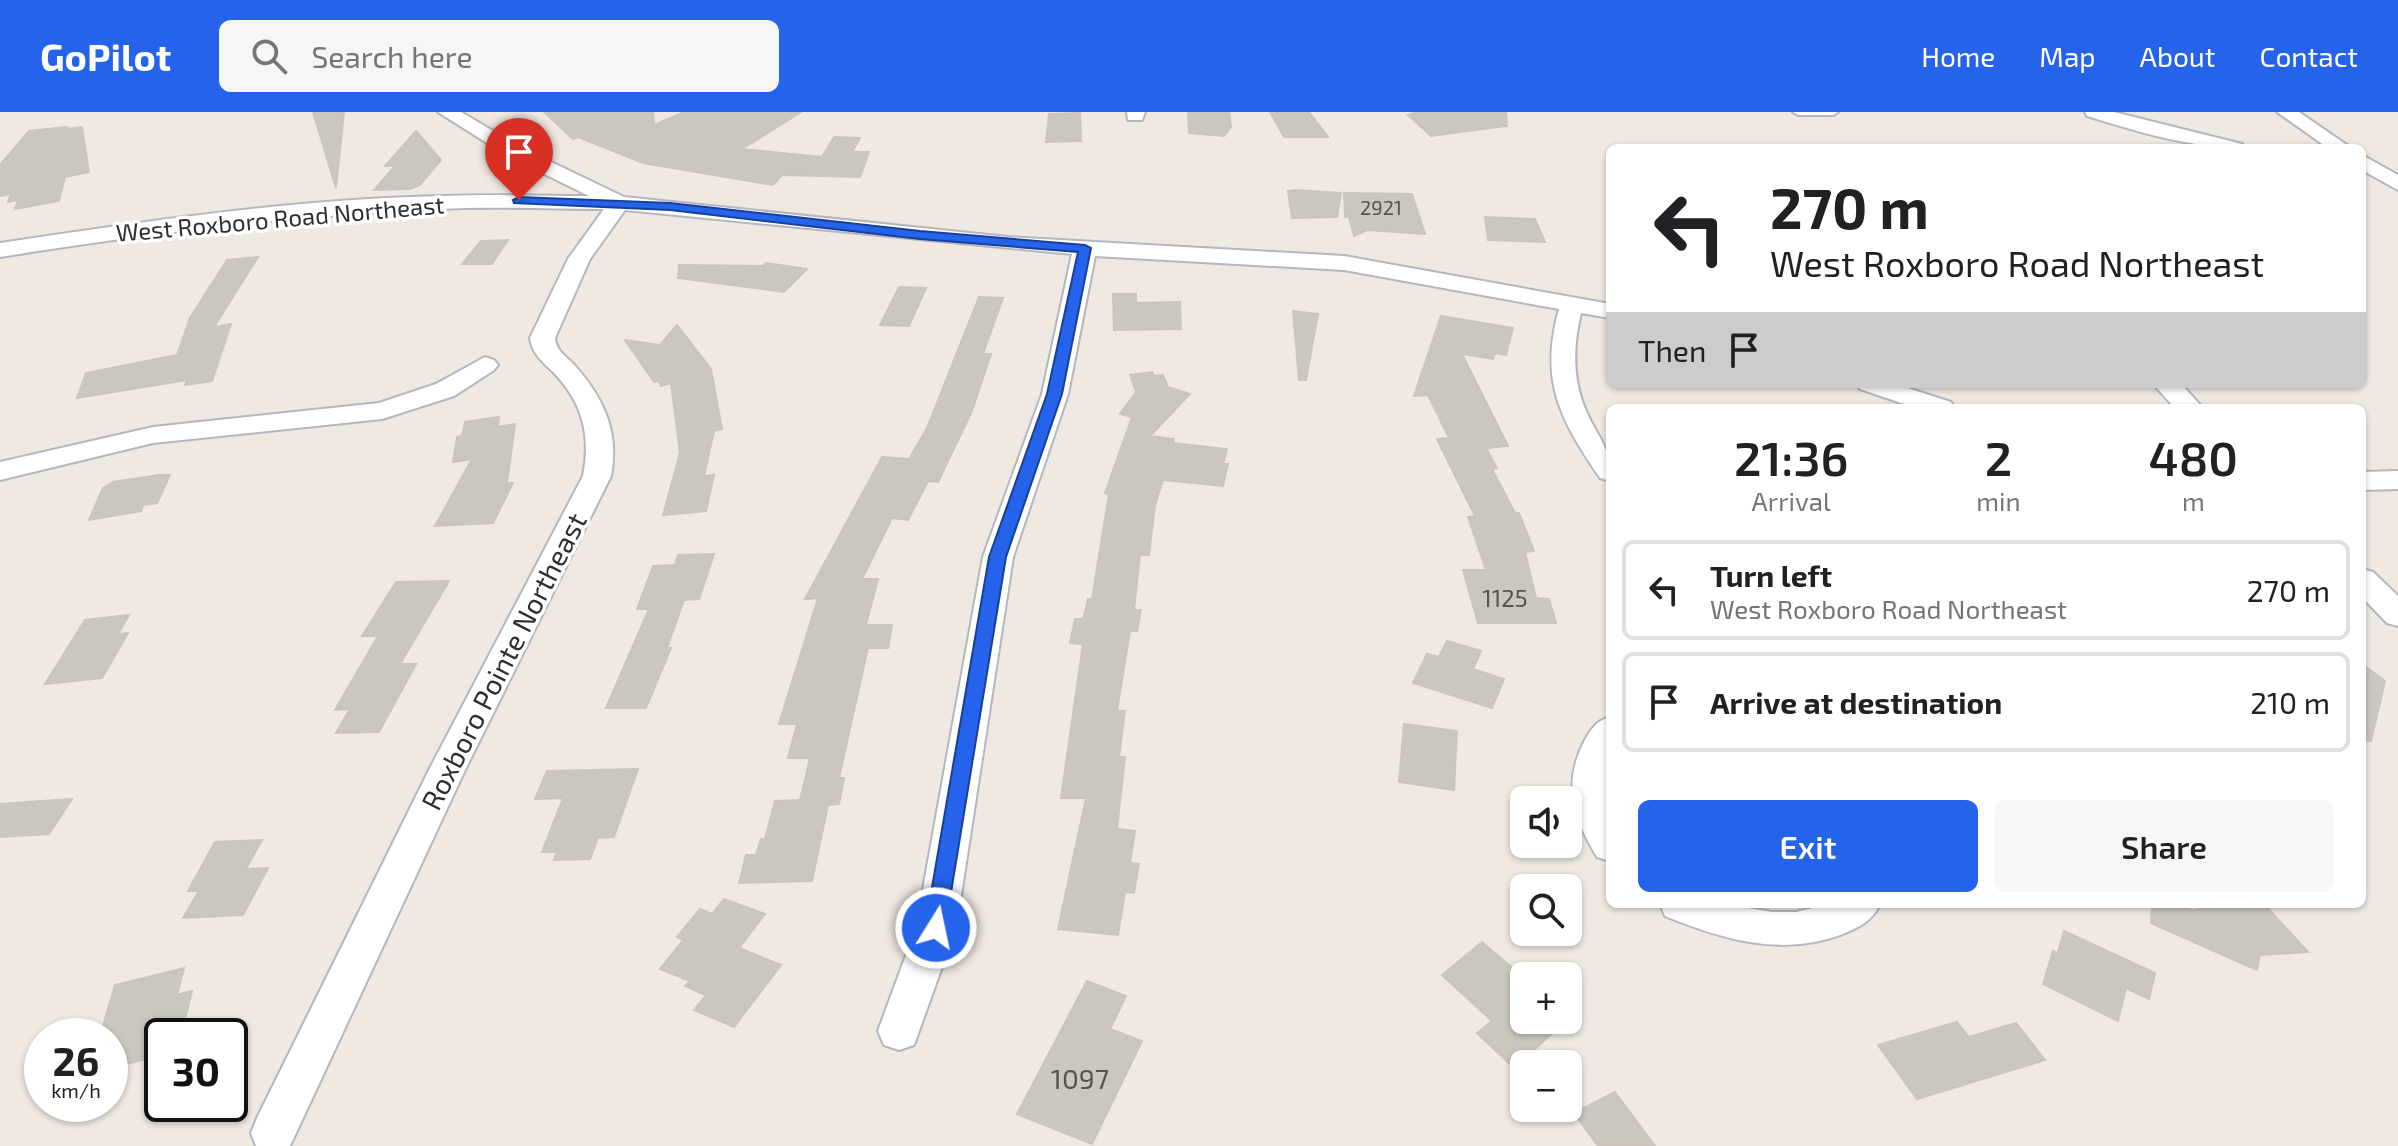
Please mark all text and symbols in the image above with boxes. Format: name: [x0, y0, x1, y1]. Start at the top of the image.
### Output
search box: [219, 20, 779, 92]
text: GoPilot: [40, 33, 171, 79]
icon: search: [247, 34, 291, 78]
text: Search here: [311, 38, 473, 74]
text: Home: [1921, 39, 1995, 73]
text: Map: [2039, 39, 2096, 73]
text: About: [2140, 39, 2215, 73]
text: Contact: [2259, 39, 2358, 73]
pin: [485, 118, 553, 200]
icon: arrive: [497, 130, 541, 174]
text: 270 m: [1770, 173, 1929, 240]
icon: left: [1638, 176, 1742, 280]
street label: West Roxboro Road Northeast: [115, 189, 445, 247]
house number: 2921: [1360, 195, 1402, 219]
text: West Roxboro Road Northeast: [1770, 241, 2264, 284]
icon: arrive: [1722, 328, 1766, 372]
text: Then: [1638, 332, 1706, 368]
text: 21:36: [1734, 428, 1848, 486]
text: 2: [1985, 428, 2012, 486]
text: 480: [2149, 428, 2238, 486]
text: Arrival: [1752, 485, 1831, 516]
text: min: [1976, 485, 2021, 516]
text: m: [2182, 485, 2205, 516]
street label: Roxboro Pointe Northeast: [413, 507, 593, 815]
text: Turn left: [1710, 557, 1832, 593]
icon: left: [1642, 568, 1686, 612]
text: 270 m: [2247, 572, 2330, 608]
house number: 1125: [1482, 583, 1528, 612]
text: West Roxboro Road Northeast: [1710, 593, 2067, 624]
icon: arrive: [1642, 680, 1686, 724]
text: Arrive at destination: [1710, 684, 2002, 720]
text: 210 m: [2250, 684, 2330, 720]
map controls: [1510, 786, 1582, 1122]
button: sound: [1510, 786, 1582, 858]
button: Exit: [1638, 800, 1978, 892]
button: Share: [1994, 800, 2334, 892]
button: search: [1510, 874, 1582, 946]
position arrow: [894, 886, 978, 970]
button: +: [1510, 962, 1582, 1034]
speed limit sign: 30: [144, 1018, 248, 1122]
text: 26: [53, 1036, 99, 1084]
button: −: [1510, 1050, 1582, 1122]
house number: 1097: [1051, 1061, 1109, 1095]
text: km/h: [51, 1078, 101, 1102]

